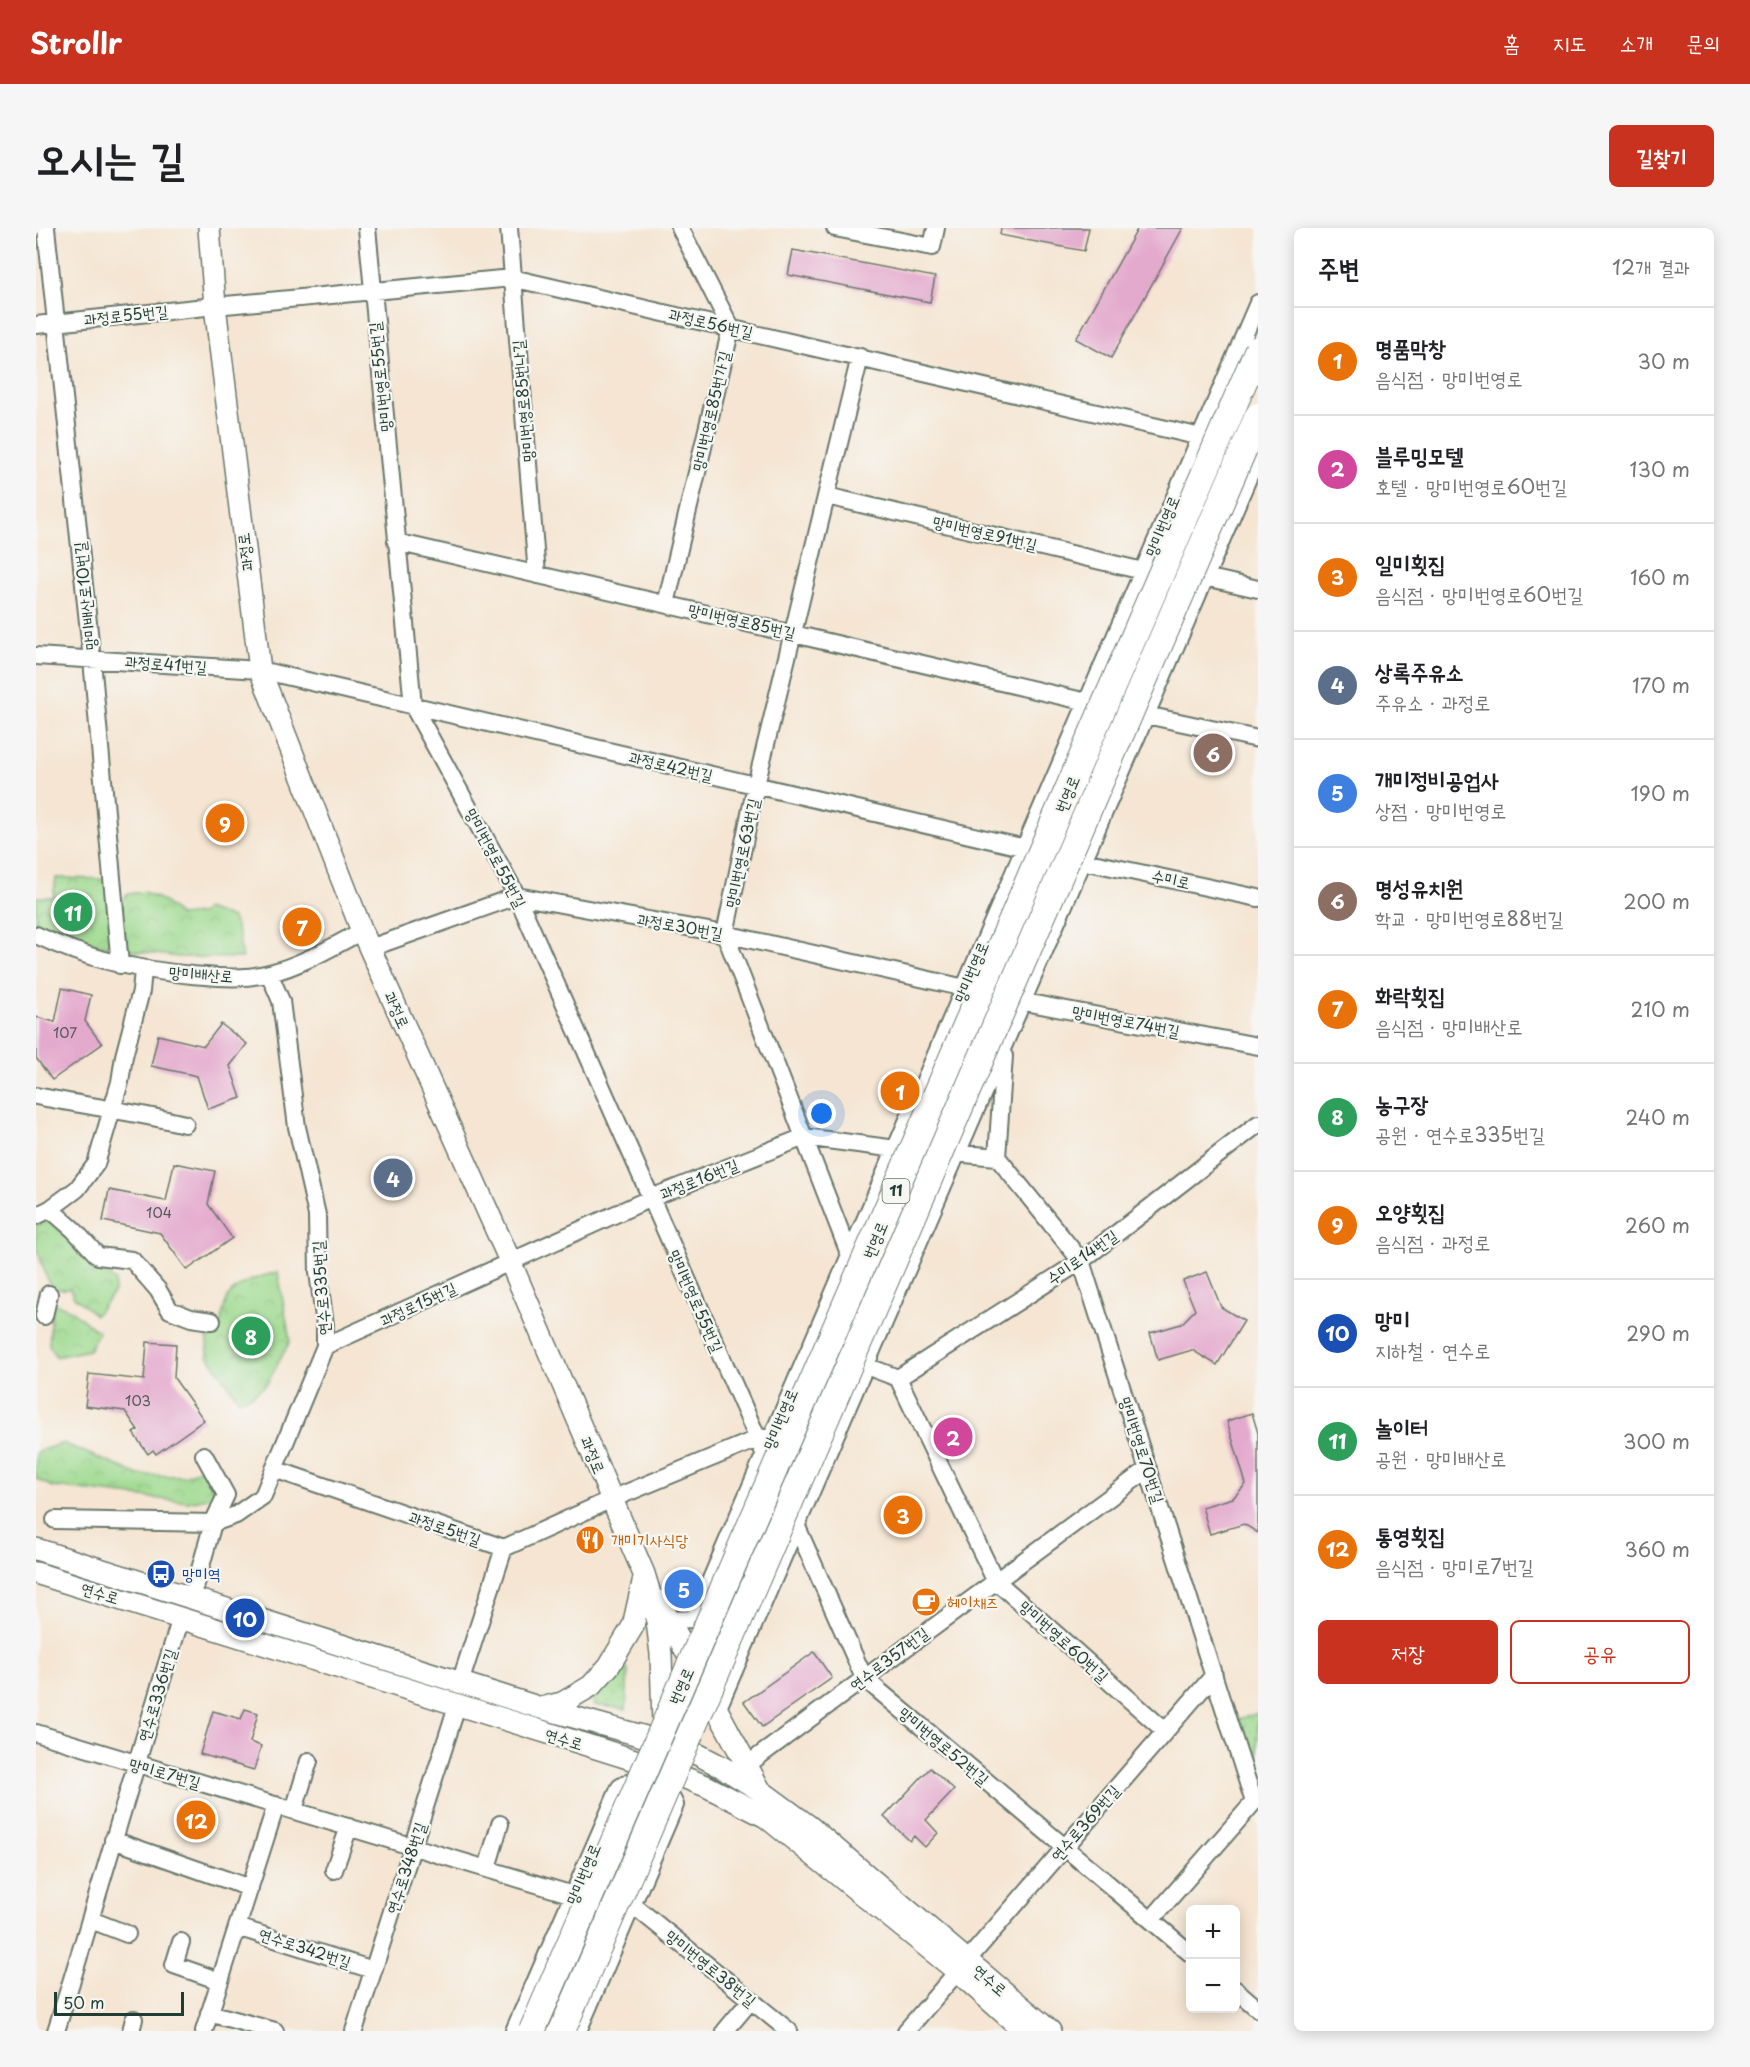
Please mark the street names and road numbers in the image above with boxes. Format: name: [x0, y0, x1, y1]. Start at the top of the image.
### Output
street label: 과정로55번길: [83, 298, 169, 330]
street label: 과정로56번길: [667, 301, 756, 343]
street label: 망미번영로55번길: [361, 321, 397, 433]
street label: 망미번영로85번나길: [505, 339, 539, 463]
street label: 망미번영로85번가길: [685, 348, 736, 473]
street label: 망미번영로: [1137, 491, 1185, 560]
street label: 망미번영로91번길: [931, 508, 1040, 556]
street label: 과정로: [230, 531, 258, 573]
street label: 망미배산로10번길: [66, 541, 102, 652]
street label: 망미번영로85번길: [686, 596, 799, 644]
street label: 과정로41번길: [124, 648, 208, 678]
street label: 과정로42번길: [627, 744, 716, 786]
street label: 번영로: [1047, 771, 1085, 816]
street label: 망미번영로63번길: [718, 796, 764, 910]
street label: 망미번영로55번길: [460, 803, 533, 912]
street label: 수미로: [1150, 862, 1193, 894]
street label: 과정로30번길: [635, 906, 725, 944]
street label: 망미번영로: [946, 937, 994, 1006]
street label: 망미배산로: [168, 959, 234, 987]
street label: 과정로: [379, 987, 417, 1032]
street label: 망미번영로74번길: [1070, 998, 1182, 1042]
street label: 과정로16번길: [656, 1151, 742, 1205]
road number: 11: [882, 1179, 910, 1203]
street label: 번영로: [855, 1217, 893, 1262]
street label: 수미로14번길: [1041, 1223, 1122, 1290]
street label: 연수로335번길: [305, 1240, 335, 1336]
street label: 망미번영로55번길: [664, 1245, 730, 1356]
street label: 과정로15번길: [375, 1275, 460, 1331]
street label: 망미번영로: [755, 1384, 803, 1453]
street label: 망미번영로70번길: [1114, 1393, 1171, 1506]
street label: 과정로: [575, 1432, 613, 1477]
street label: 과정로5번길: [406, 1504, 485, 1551]
street label: 연수로: [78, 1575, 122, 1609]
street label: 망미번영로60번길: [1015, 1594, 1115, 1687]
street label: 연수로357번길: [844, 1620, 933, 1696]
street label: 연수로336번길: [130, 1645, 182, 1744]
street label: 번영로: [661, 1663, 699, 1708]
street label: 망미번영로52번길: [894, 1700, 995, 1790]
street label: 연수로: [542, 1721, 586, 1755]
street label: 망미로7번길: [127, 1750, 204, 1794]
street label: 연수로369번길: [1044, 1779, 1125, 1866]
street label: 연수로348번길: [379, 1819, 431, 1917]
street label: 망미번영로: [558, 1839, 606, 1908]
street label: 연수로342번길: [256, 1921, 355, 1973]
street label: 망미번영로38번길: [661, 1923, 762, 2011]
street label: 연수로: [968, 1958, 1013, 2001]

